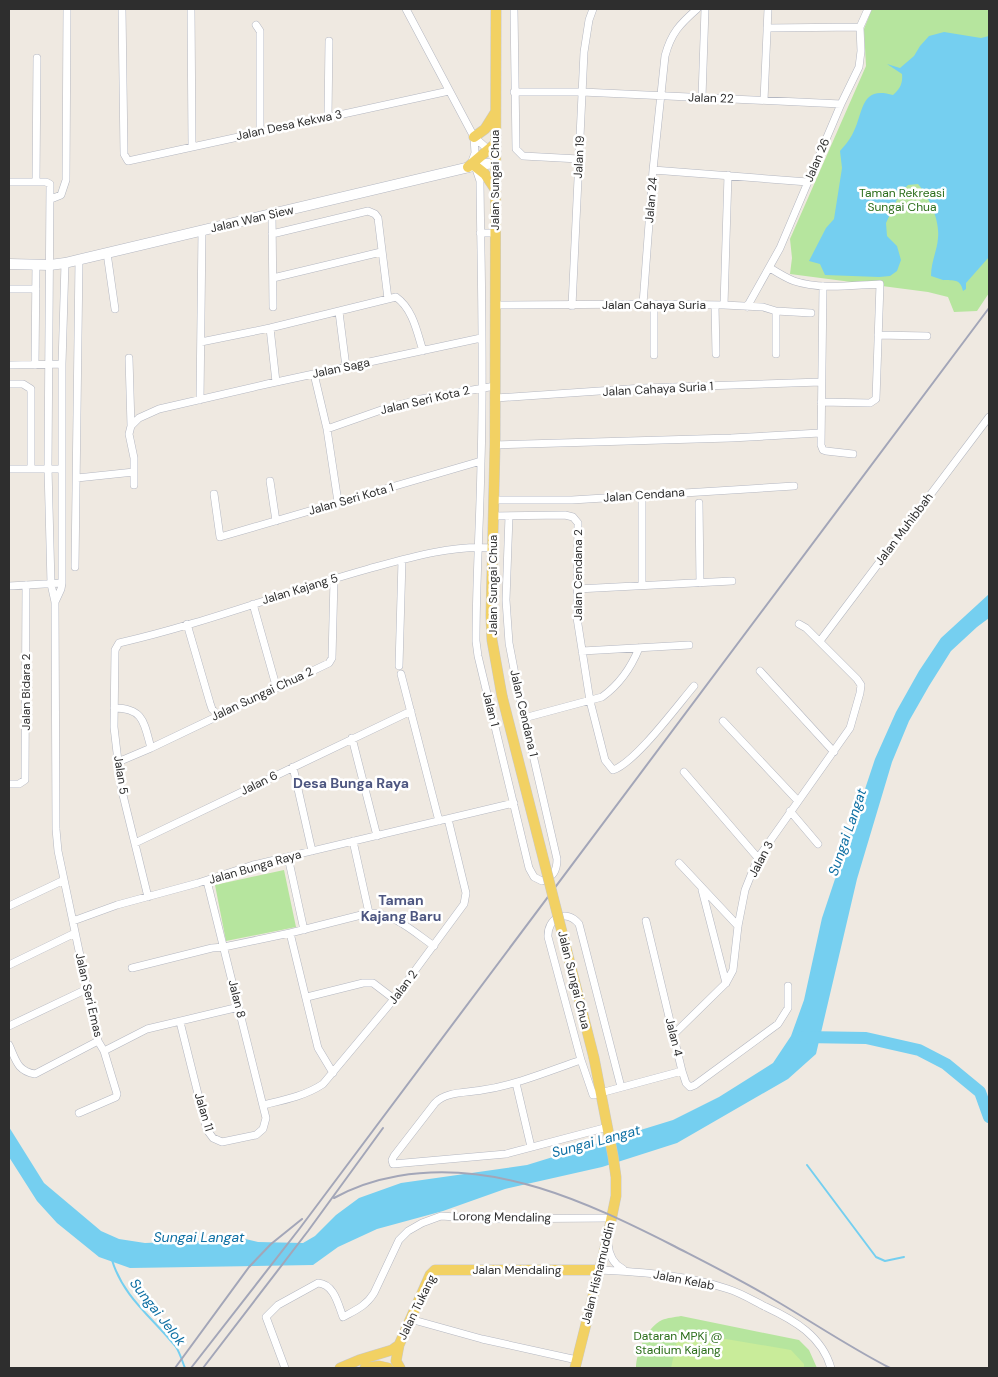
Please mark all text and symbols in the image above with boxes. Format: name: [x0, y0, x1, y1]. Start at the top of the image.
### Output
street label: Jalan 22: [688, 89, 734, 107]
street label: Jalan Desa Kekwa 3: [235, 106, 343, 144]
street label: Jalan Sungai Chua: [487, 130, 503, 230]
street label: Jalan 19: [570, 135, 588, 179]
street label: Jalan 26: [801, 136, 833, 184]
street label: Jalan 24: [641, 176, 661, 224]
park label: Taman Rekreasi Sungai Chua: [859, 185, 945, 215]
street label: Jalan Wan Siew: [209, 202, 295, 236]
street label: Jalan Cahaya Suria: [602, 297, 706, 313]
street label: Jalan Saga: [311, 354, 371, 382]
street label: Jalan Cahaya Suria 1: [602, 378, 714, 400]
street label: Jalan Seri Kota 2: [379, 382, 471, 418]
street label: Jalan Seri Kota 1: [307, 479, 395, 519]
street label: Jalan Cendana: [603, 484, 685, 506]
street label: Jalan Muhibbah: [871, 489, 937, 569]
street label: Jalan Cendana 2: [570, 529, 586, 621]
street label: Jalan Sungai Chua: [485, 535, 501, 635]
street label: Jalan Kajang 5: [260, 570, 340, 608]
street label: Jalan Bidara 2: [18, 653, 34, 731]
street label: Jalan Sungai Chua 2: [208, 663, 316, 725]
street label: Jalan Cendana 1: [506, 668, 542, 758]
street label: Jalan 1: [479, 690, 503, 728]
street label: Jalan 5: [110, 754, 132, 796]
street label: Jalan 6: [238, 767, 280, 799]
district label: Desa Bunga Raya: [293, 774, 409, 792]
water label: Sungai Langat: [824, 785, 871, 878]
street label: Jalan 3: [745, 838, 777, 880]
street label: Jalan Bunga Raya: [207, 846, 303, 888]
district label: Taman Kajang Baru: [361, 891, 441, 925]
street label: Jalan Sungai Chua: [554, 929, 594, 1031]
street label: Jalan Seri Emas: [72, 951, 106, 1039]
street label: Jalan 2: [385, 967, 421, 1007]
street label: Jalan 8: [225, 978, 249, 1020]
street label: Jalan 4: [662, 1016, 686, 1058]
street label: Jalan 11: [191, 1091, 217, 1133]
water label: Sungai Langat: [550, 1120, 643, 1161]
street label: Lorong Mendaling: [453, 1208, 552, 1226]
street label: Jalan Hishamuddin: [578, 1220, 618, 1326]
water label: Sungai Langat: [153, 1228, 245, 1246]
street label: Jalan Mendaling: [473, 1262, 562, 1278]
street label: Jalan Kelab: [652, 1266, 716, 1294]
street label: Jalan Tukang: [394, 1271, 440, 1342]
water label: Sungai Jelok: [126, 1275, 190, 1350]
park label: Dataran MPKj @ Stadium Kajang: [633, 1328, 723, 1358]

